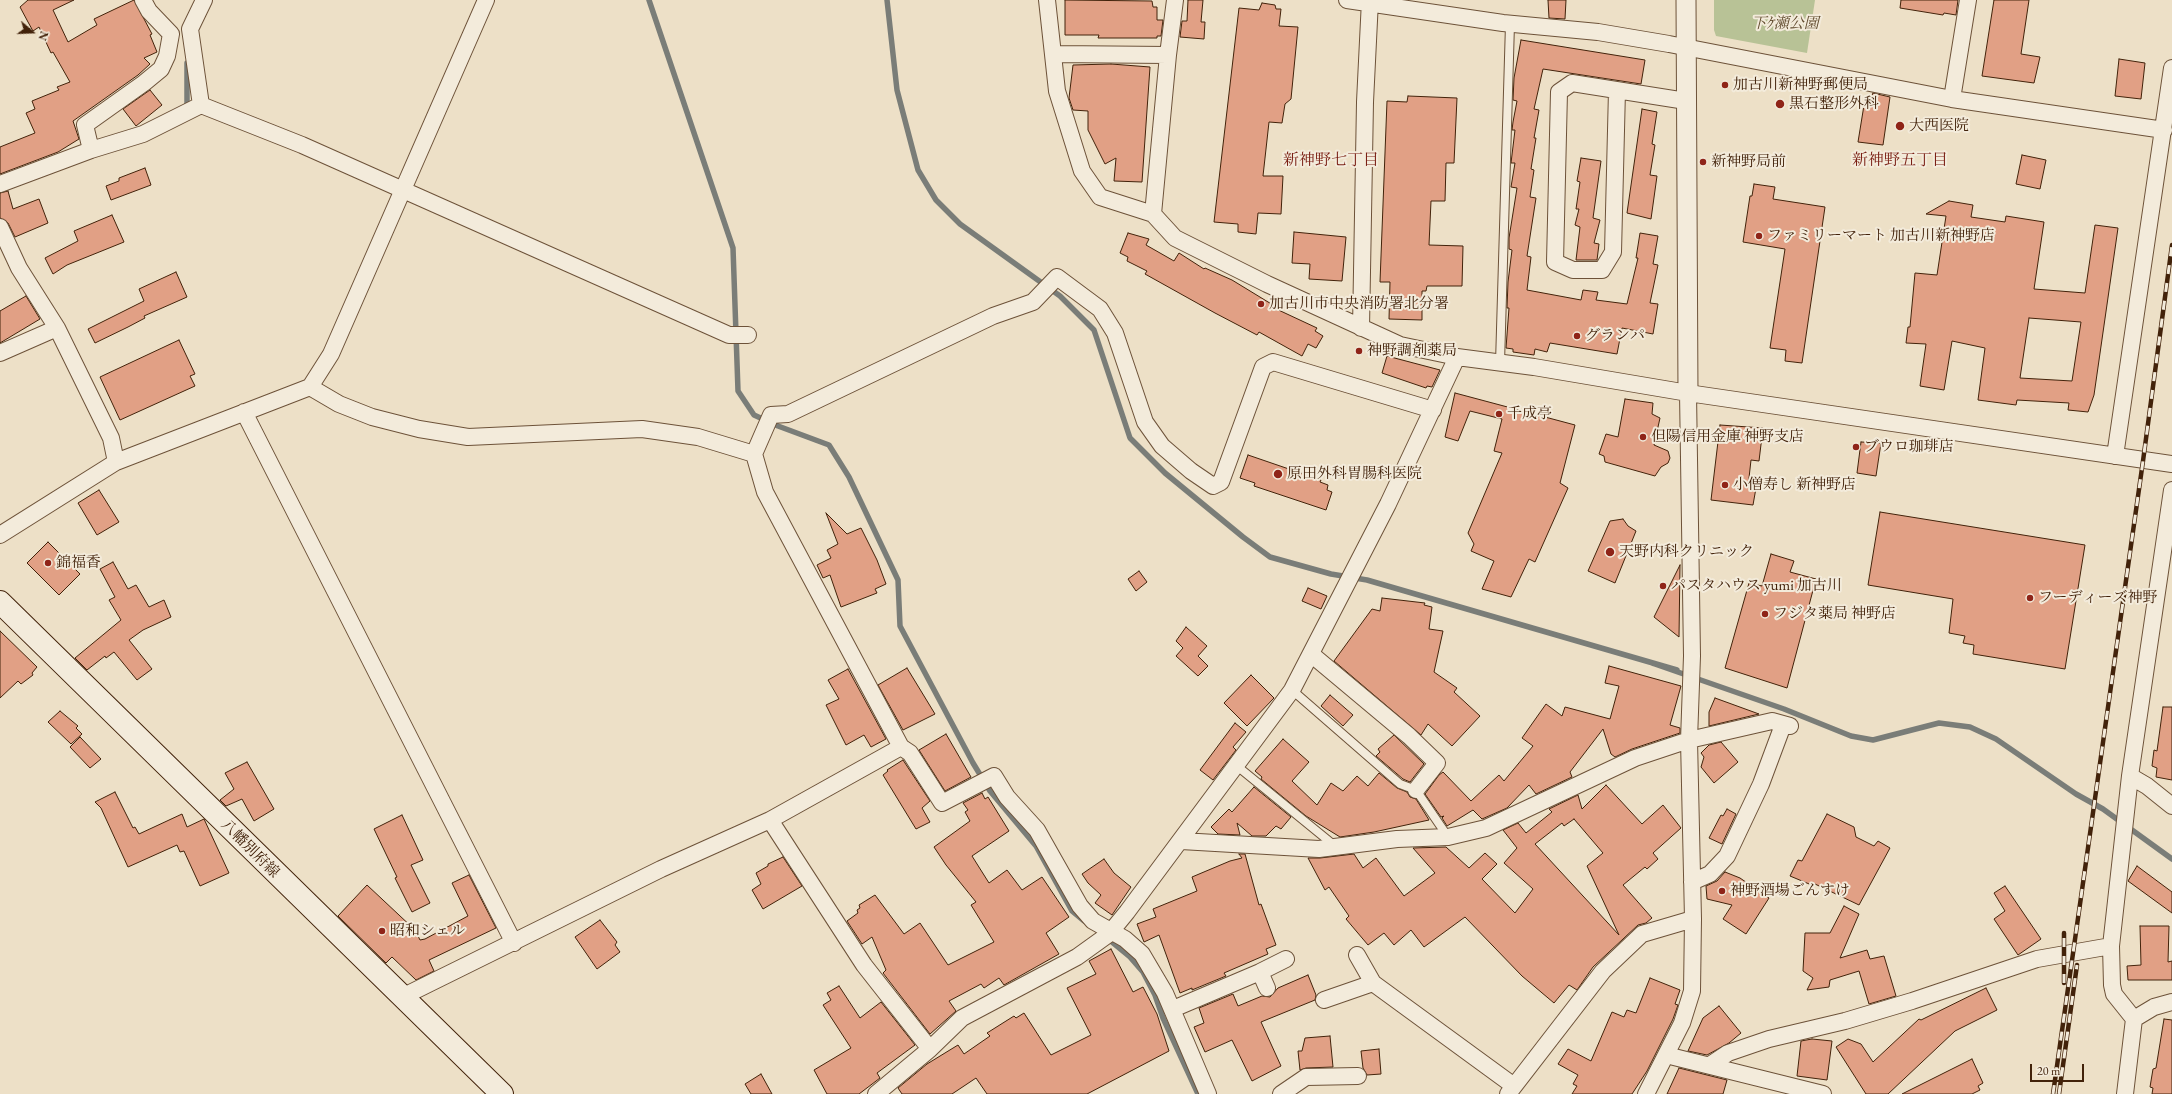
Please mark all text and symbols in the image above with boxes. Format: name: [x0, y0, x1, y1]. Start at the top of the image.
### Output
north arrow: [12, 12, 52, 52]
park label: 下ｹ瀬公園: [1751, 15, 1819, 33]
text: N: [35, 29, 51, 42]
place label: 加古川新神野郵便局: [1733, 76, 1868, 94]
marker: 加古川新神野郵便局: [1720, 80, 1730, 90]
place label: 黒石整形外科: [1789, 95, 1879, 113]
marker: 黒石整形外科: [1774, 98, 1786, 110]
place label: 大西医院: [1909, 117, 1969, 135]
marker: 大西医院: [1894, 120, 1906, 132]
district label: 新神野七丁目: [1283, 151, 1379, 171]
district label: 新神野五丁目: [1852, 151, 1948, 171]
place label: 新神野局前: [1711, 153, 1786, 171]
marker: 新神野局前: [1698, 157, 1708, 167]
place label: ファミリーマート 加古川新神野店: [1767, 227, 1995, 245]
marker: ファミリーマート 加古川新神野店: [1754, 231, 1764, 241]
place label: 加古川市中央消防署北分署: [1269, 295, 1449, 313]
marker: 加古川市中央消防署北分署: [1256, 299, 1266, 309]
place label: グランパ: [1585, 327, 1645, 345]
marker: グランパ: [1572, 331, 1582, 341]
place label: 神野調剤薬局: [1367, 342, 1457, 360]
marker: 神野調剤薬局: [1354, 346, 1364, 356]
place label: 千成亭: [1507, 405, 1552, 423]
marker: 千成亭: [1494, 409, 1504, 419]
place label: 但陽信用金庫 神野支店: [1651, 428, 1804, 446]
marker: 但陽信用金庫 神野支店: [1638, 432, 1648, 442]
place label: ブウロ珈琲店: [1864, 438, 1954, 456]
marker: ブウロ珈琲店: [1851, 442, 1861, 452]
place label: 原田外科胃腸科医院: [1287, 465, 1422, 483]
marker: 原田外科胃腸科医院: [1272, 468, 1284, 480]
place label: 小僧寿し 新神野店: [1733, 476, 1856, 494]
marker: 小僧寿し 新神野店: [1720, 480, 1730, 490]
place label: 天野内科クリニック: [1619, 543, 1754, 561]
marker: 天野内科クリニック: [1604, 546, 1616, 558]
place label: 錦福香: [56, 554, 101, 572]
marker: 錦福香: [43, 558, 53, 568]
place label: パスタハウス yumi 加古川: [1671, 577, 1842, 595]
marker: パスタハウス yumi 加古川: [1658, 581, 1668, 591]
place label: フーディーズ神野: [2038, 589, 2158, 607]
marker: フーディーズ神野: [2025, 593, 2035, 603]
place label: フジタ薬局 神野店: [1773, 605, 1896, 623]
marker: フジタ薬局 神野店: [1760, 609, 1770, 619]
street label: 八幡別府線: [217, 816, 283, 882]
place label: 神野酒場ごんすけ: [1730, 882, 1850, 900]
marker: 神野酒場ごんすけ: [1717, 886, 1727, 896]
place label: 昭和シェル: [390, 922, 465, 940]
marker: 昭和シェル: [377, 926, 387, 936]
scale bar: [2032, 1056, 2086, 1082]
text: 20 m: [2037, 1063, 2060, 1079]

